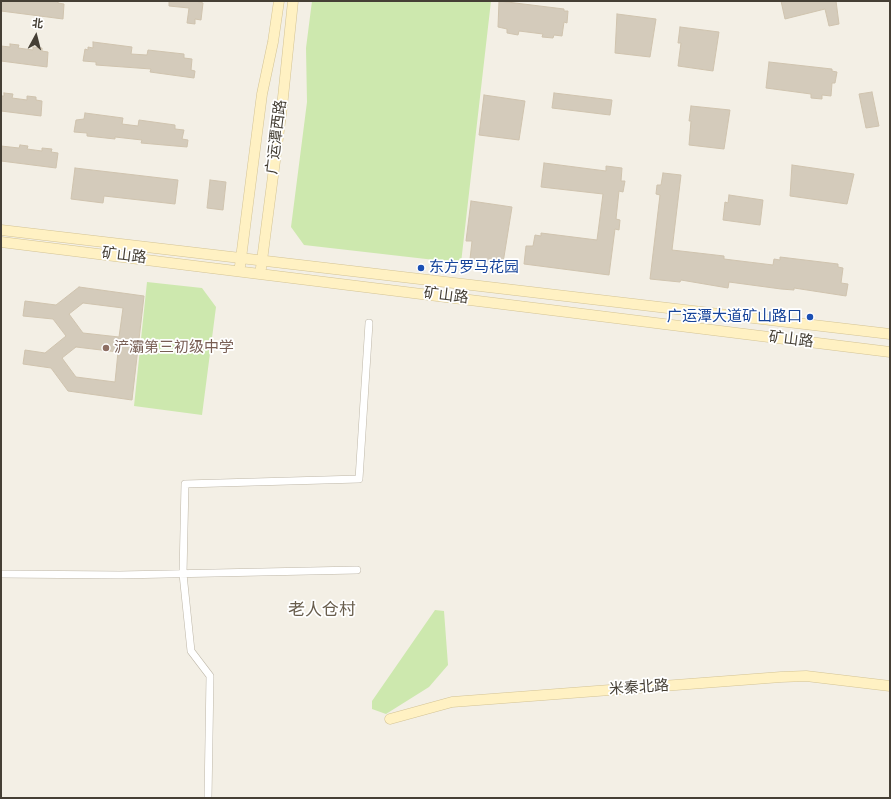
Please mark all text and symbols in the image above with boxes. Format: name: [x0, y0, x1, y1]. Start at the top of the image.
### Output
north arrow: [16, 16, 56, 56]
text: 北: [31, 16, 44, 31]
street label: 广运潭西路: [263, 99, 291, 175]
street label: 矿山路: [101, 244, 147, 268]
place label: 东方罗马花园: [429, 259, 519, 277]
marker: 东方罗马花园: [416, 263, 426, 273]
street label: 矿山路: [423, 284, 469, 308]
place label: 广运潭大道矿山路口: [667, 308, 802, 326]
marker: 广运潭大道矿山路口: [805, 312, 815, 322]
street label: 矿山路: [768, 328, 814, 352]
place label: 浐灞第三初级中学: [114, 339, 234, 357]
marker: 浐灞第三初级中学: [101, 343, 111, 353]
district label: 老人仓村: [288, 601, 356, 621]
street label: 米秦北路: [608, 677, 670, 699]

